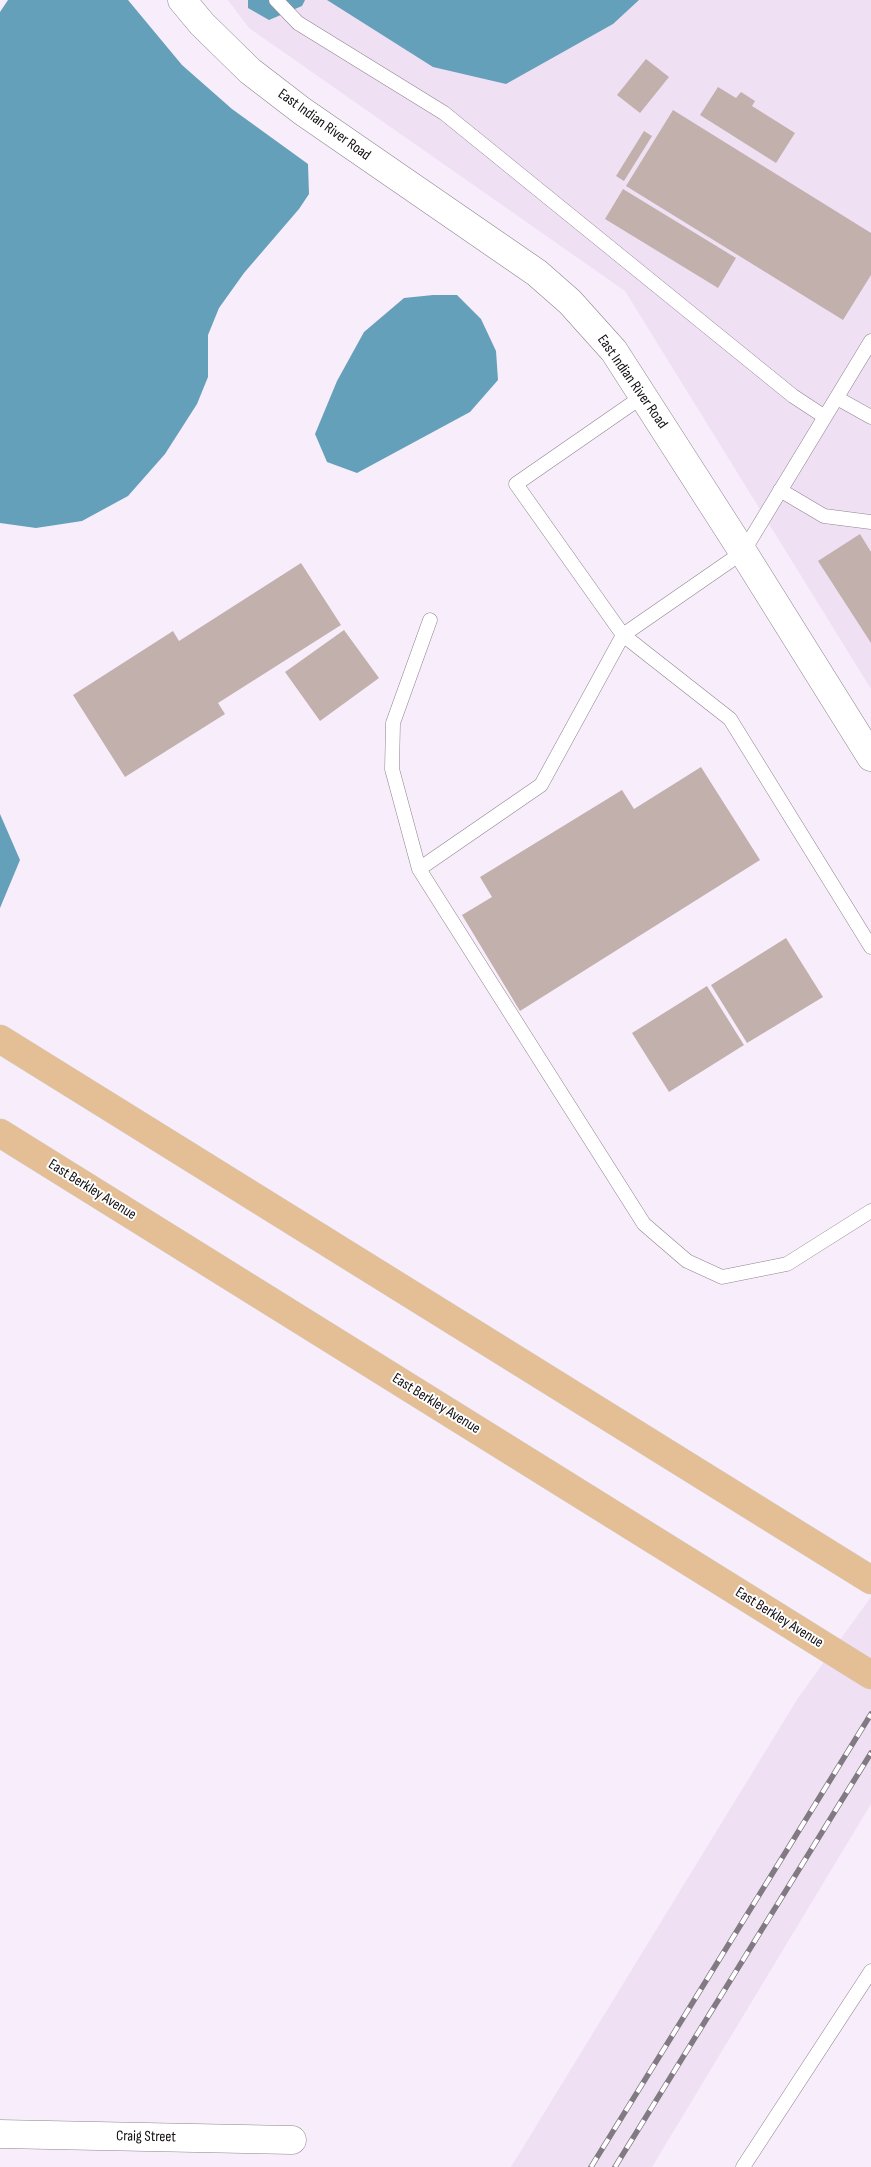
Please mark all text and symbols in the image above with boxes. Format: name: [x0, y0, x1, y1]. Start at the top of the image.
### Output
street label: East Indian River Road: [274, 85, 374, 165]
street label: East Indian River Road: [593, 332, 671, 432]
street label: East Berkley Avenue: [45, 1156, 139, 1224]
street label: East Berkley Avenue: [389, 1370, 483, 1438]
street label: East Berkley Avenue: [732, 1584, 826, 1652]
street label: Craig Street: [116, 2127, 176, 2147]

